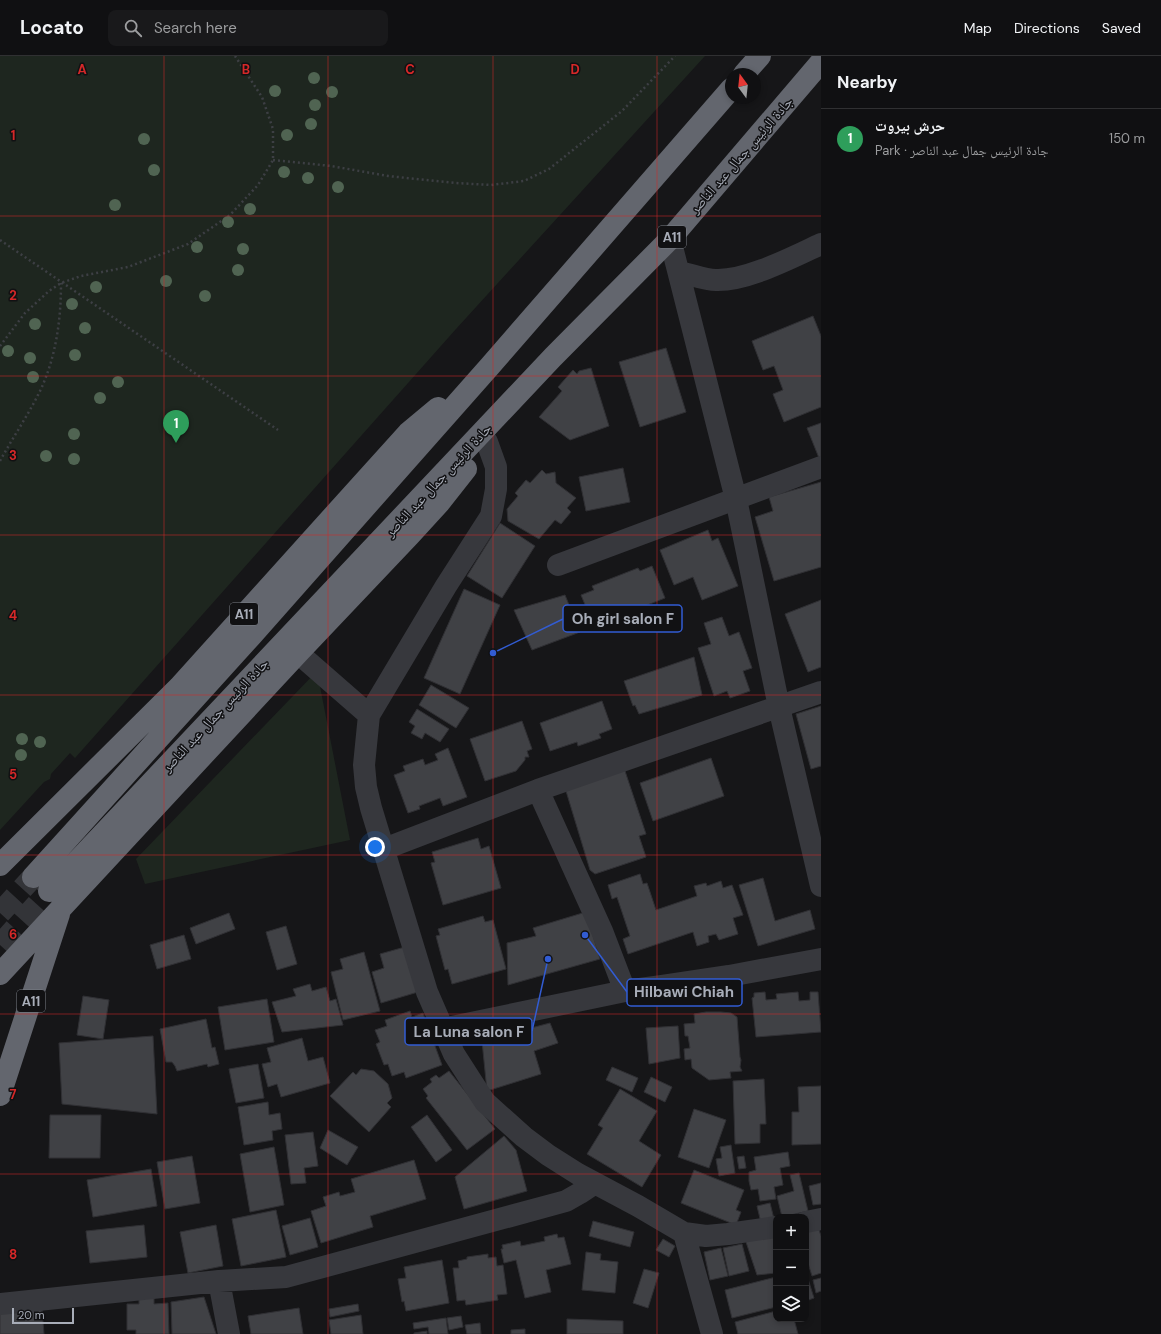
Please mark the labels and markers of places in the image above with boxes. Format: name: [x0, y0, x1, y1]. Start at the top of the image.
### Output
pin: 1: [163, 410, 189, 443]
callout: Oh girl salon F: [563, 605, 682, 632]
callout: Hilbawi Chiah: [627, 979, 742, 1006]
callout: La Luna salon F: [405, 1018, 532, 1045]

